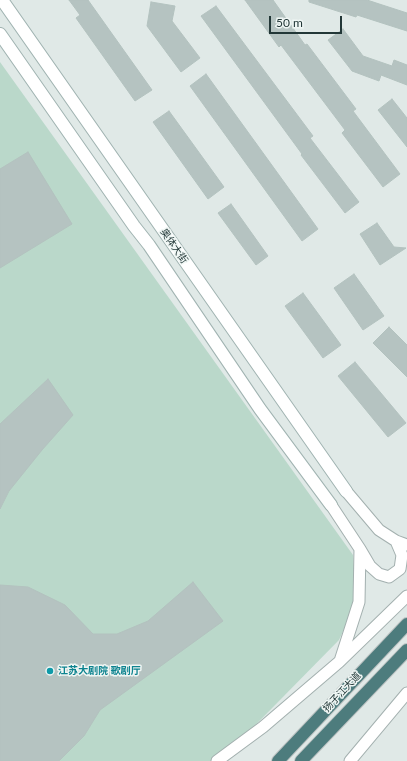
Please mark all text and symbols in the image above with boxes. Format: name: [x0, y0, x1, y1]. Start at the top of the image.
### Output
scale bar: [271, 8, 344, 34]
text: 50 m: [276, 15, 303, 30]
street label: 奥体大街: [158, 226, 190, 266]
place label: 江苏大剧院 歌剧厅: [58, 665, 140, 677]
marker: 江苏大剧院 歌剧厅: [45, 666, 55, 676]
street label: 扬子江大道: [321, 670, 363, 714]

